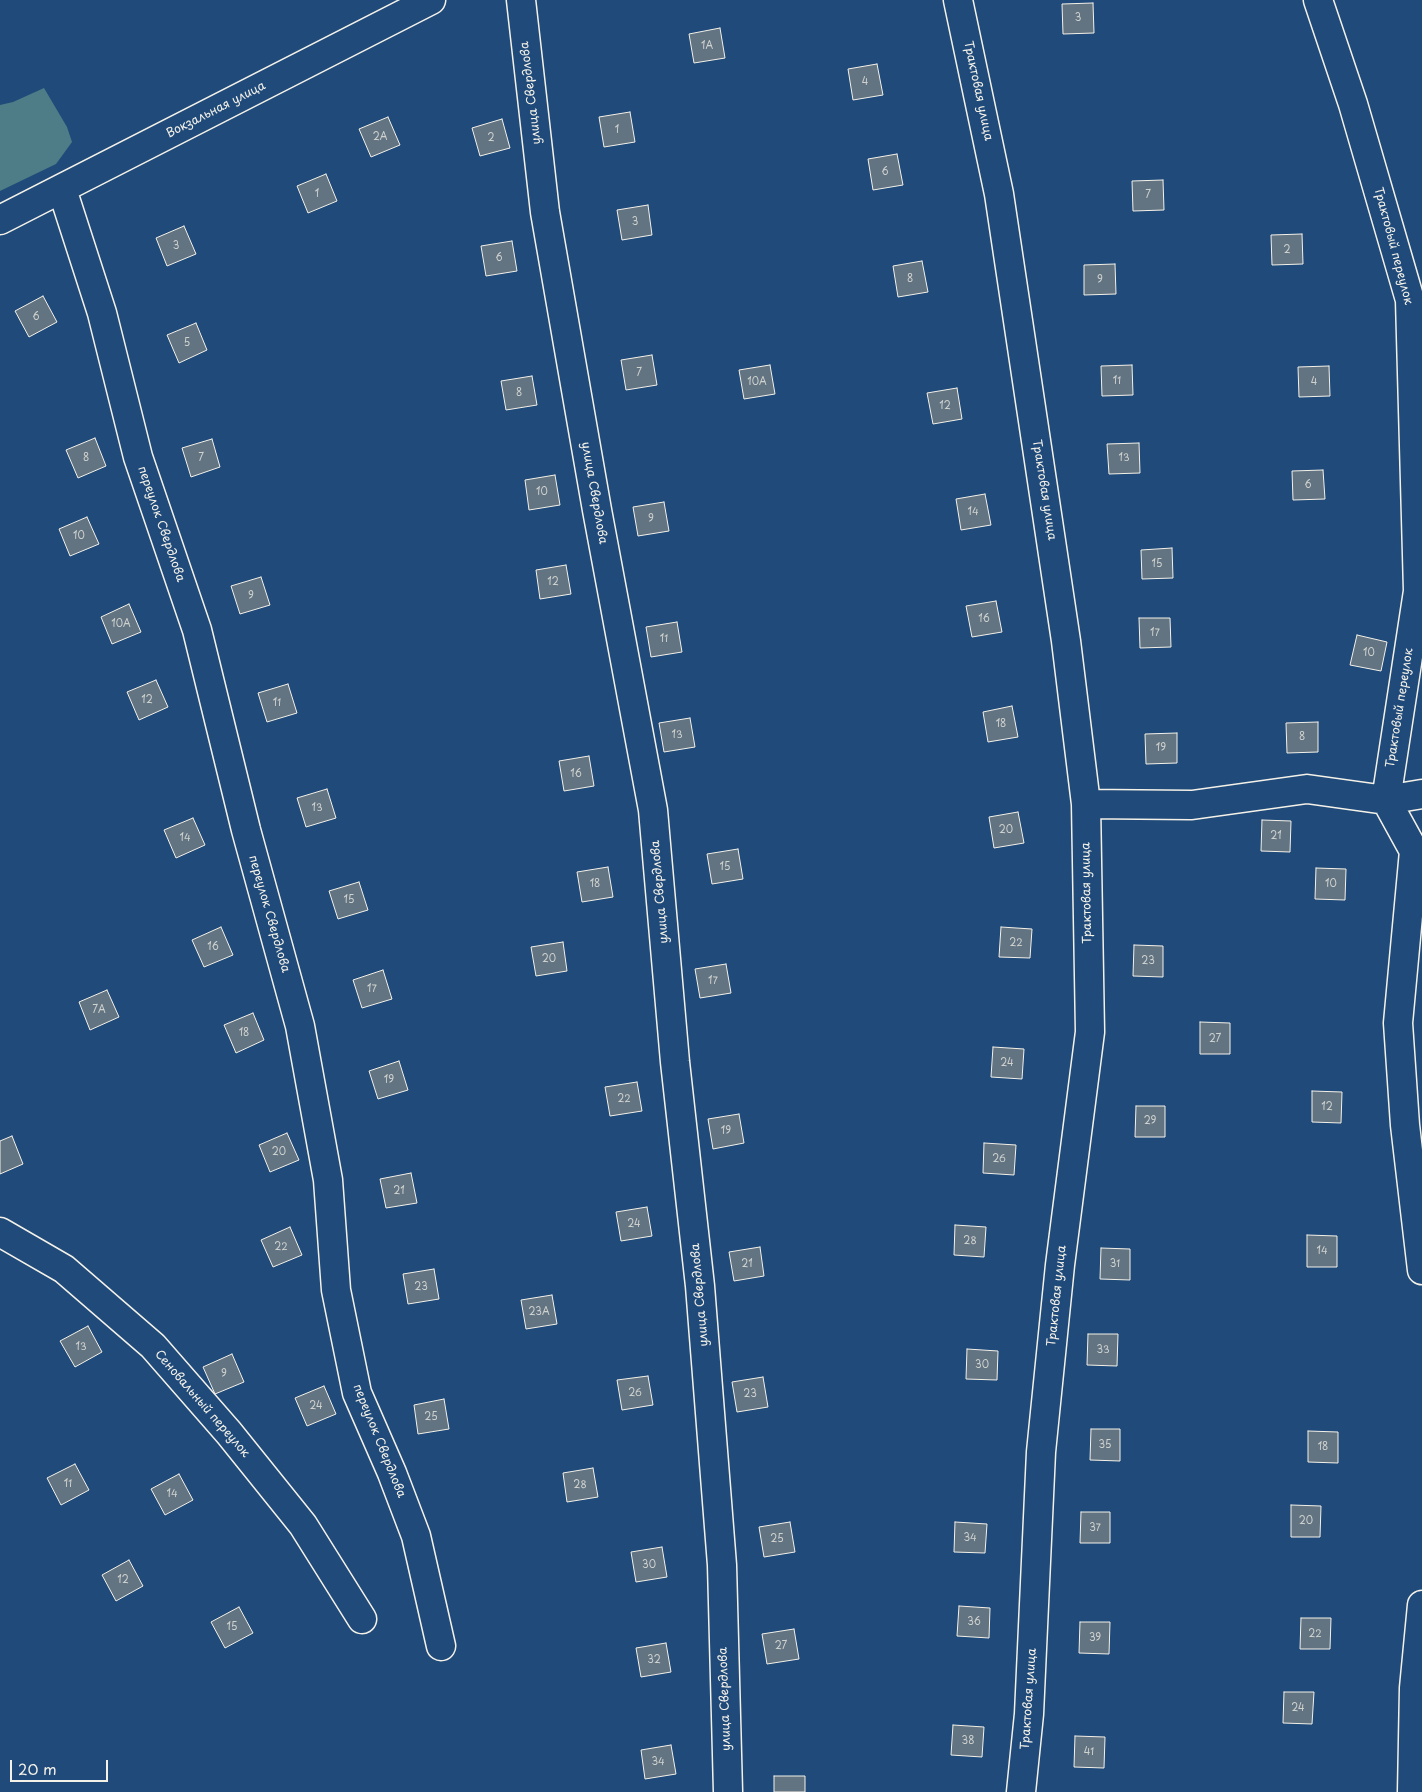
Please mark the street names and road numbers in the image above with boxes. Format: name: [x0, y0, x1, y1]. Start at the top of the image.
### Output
street label: Трактовая улица: [960, 40, 996, 142]
street label: улица Свердлова: [518, 41, 544, 145]
street label: Вокзальная улица: [164, 79, 268, 141]
street label: Трактовый переулок: [1370, 186, 1416, 306]
street label: Трактовая улица: [1029, 439, 1059, 541]
street label: улица Свердлова: [578, 441, 610, 545]
street label: переулок Свердлова: [134, 464, 188, 584]
street label: Трактовый переулок: [1383, 647, 1417, 769]
street label: улица Свердлова: [648, 840, 672, 944]
street label: Трактовая улица: [1079, 842, 1095, 944]
street label: переулок Свердлова: [245, 854, 293, 974]
street label: улица Свердлова: [688, 1243, 712, 1347]
street label: Трактовая улица: [1045, 1245, 1069, 1347]
street label: Сеновальный переулок: [152, 1347, 252, 1461]
street label: переулок Свердлова: [350, 1382, 408, 1500]
street label: улица Свердлова: [716, 1647, 734, 1751]
street label: Трактовая улица: [1018, 1648, 1040, 1750]

